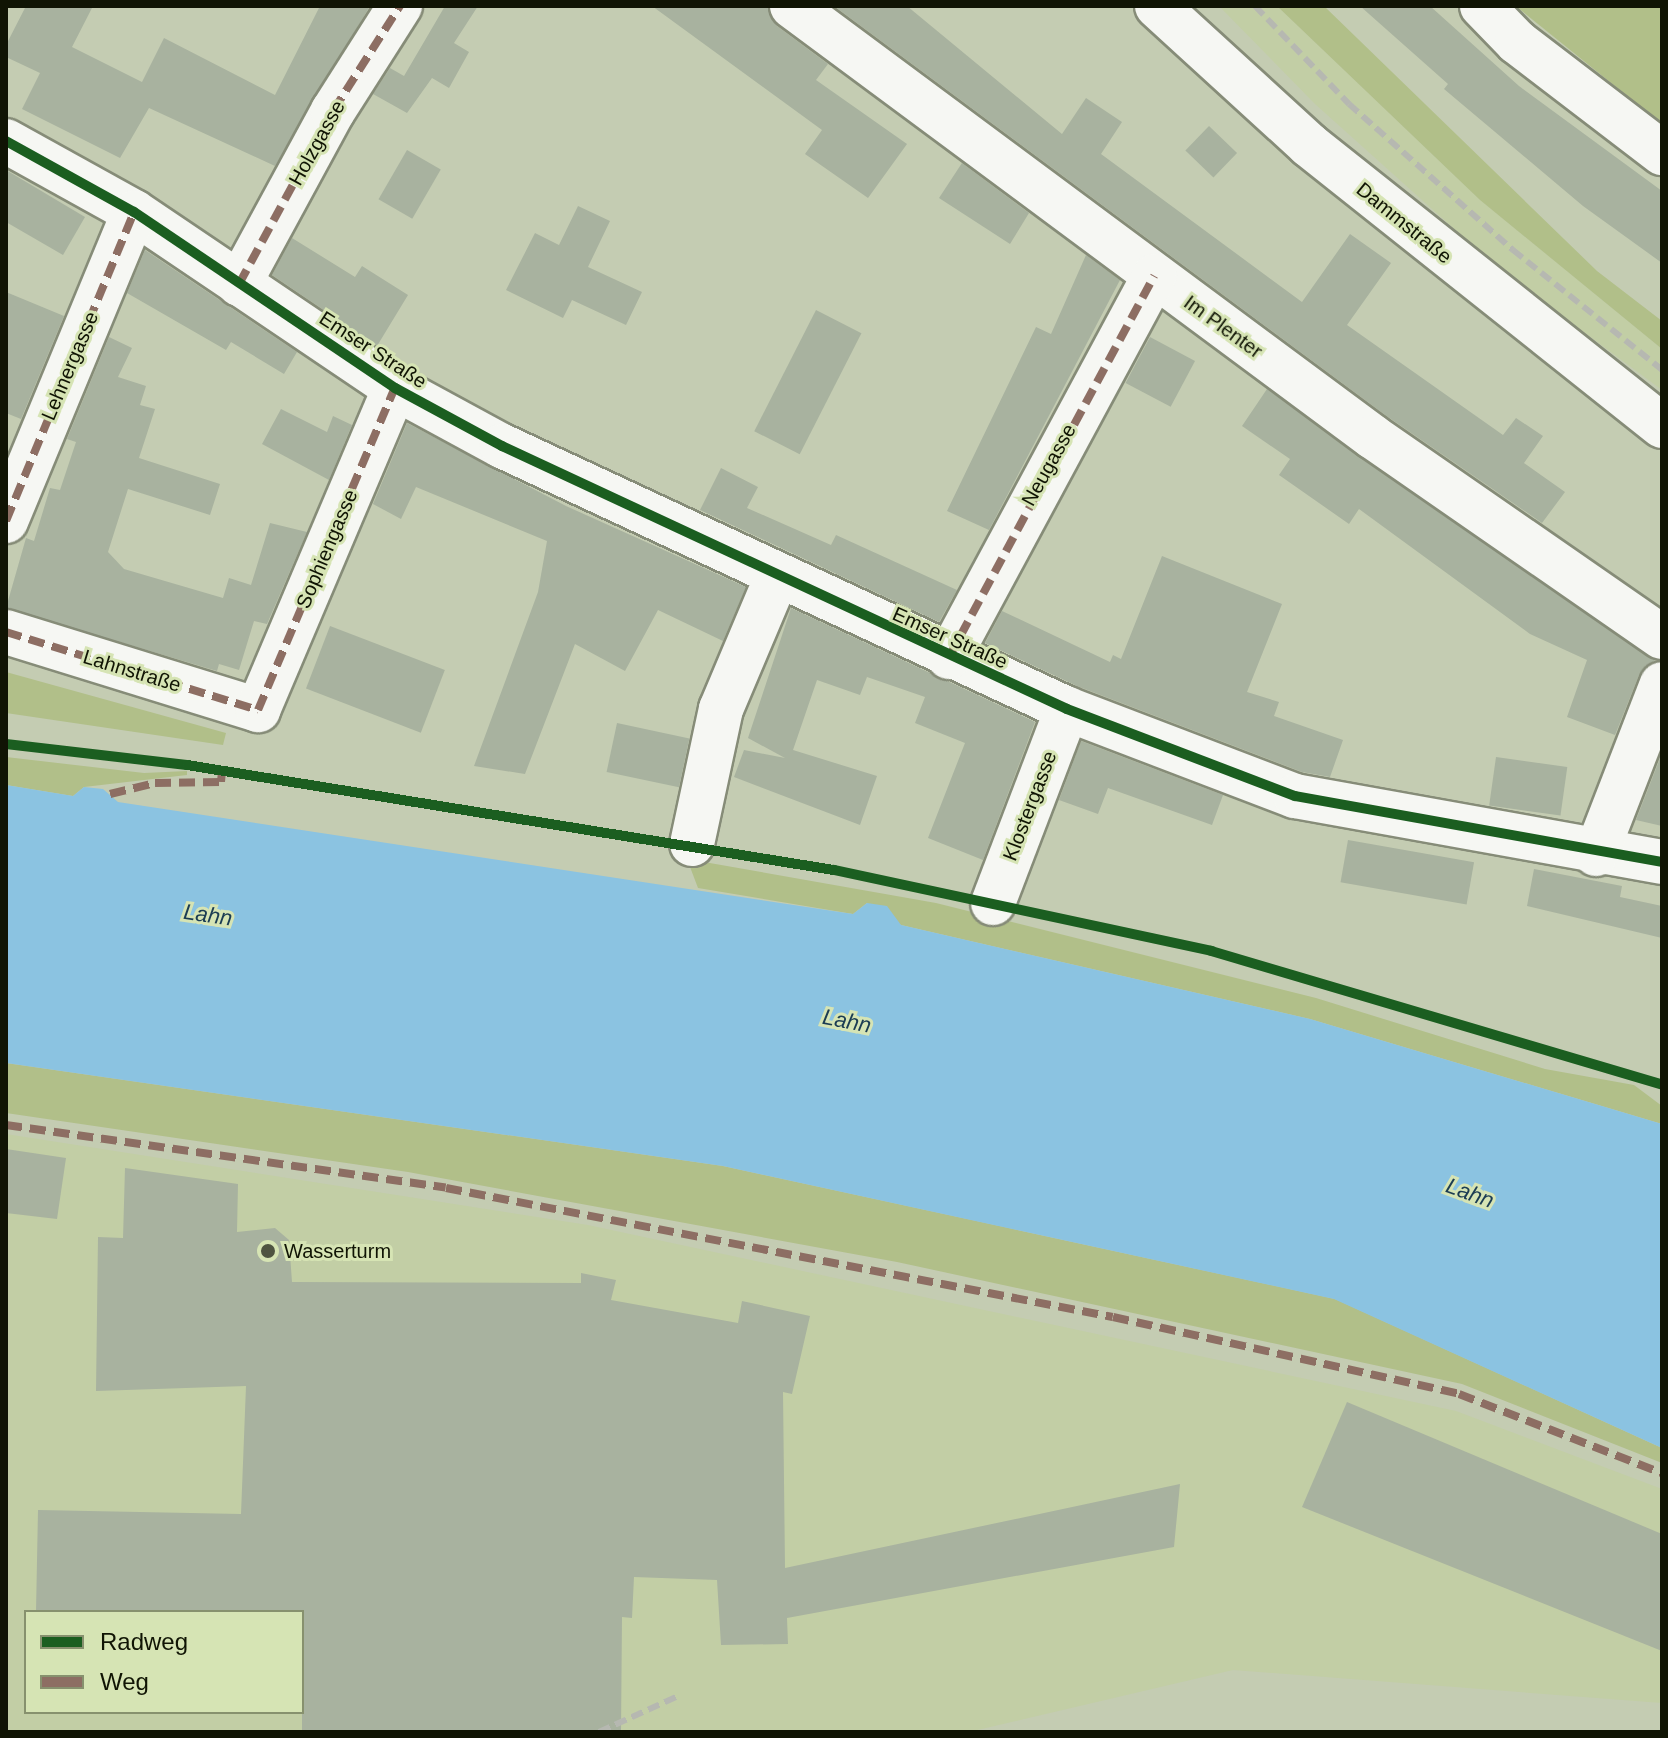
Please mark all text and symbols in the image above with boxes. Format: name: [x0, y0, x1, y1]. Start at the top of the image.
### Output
street label: Holzgasse: [284, 96, 350, 190]
street label: Dammstraße: [1352, 177, 1456, 269]
street label: Im Plenter: [1179, 291, 1267, 363]
street label: Emser Straße: [315, 306, 431, 394]
street label: Lehnergasse: [36, 308, 104, 424]
street label: Neugasse: [1017, 420, 1081, 510]
street label: Sophiengasse: [291, 486, 363, 612]
street label: Emser Straße: [889, 602, 1011, 674]
street label: Lahnstraße: [80, 645, 184, 697]
street label: Klostergasse: [998, 748, 1062, 864]
water label: Lahn: [182, 899, 234, 931]
water label: Lahn: [820, 1003, 874, 1039]
water label: Lahn: [1442, 1172, 1498, 1214]
place label: Wasserturm: [284, 1239, 391, 1263]
marker: Wasserturm: [259, 1242, 277, 1260]
legend: [24, 1610, 304, 1714]
text: Radweg: [100, 1628, 188, 1655]
text: Weg: [100, 1668, 149, 1695]

